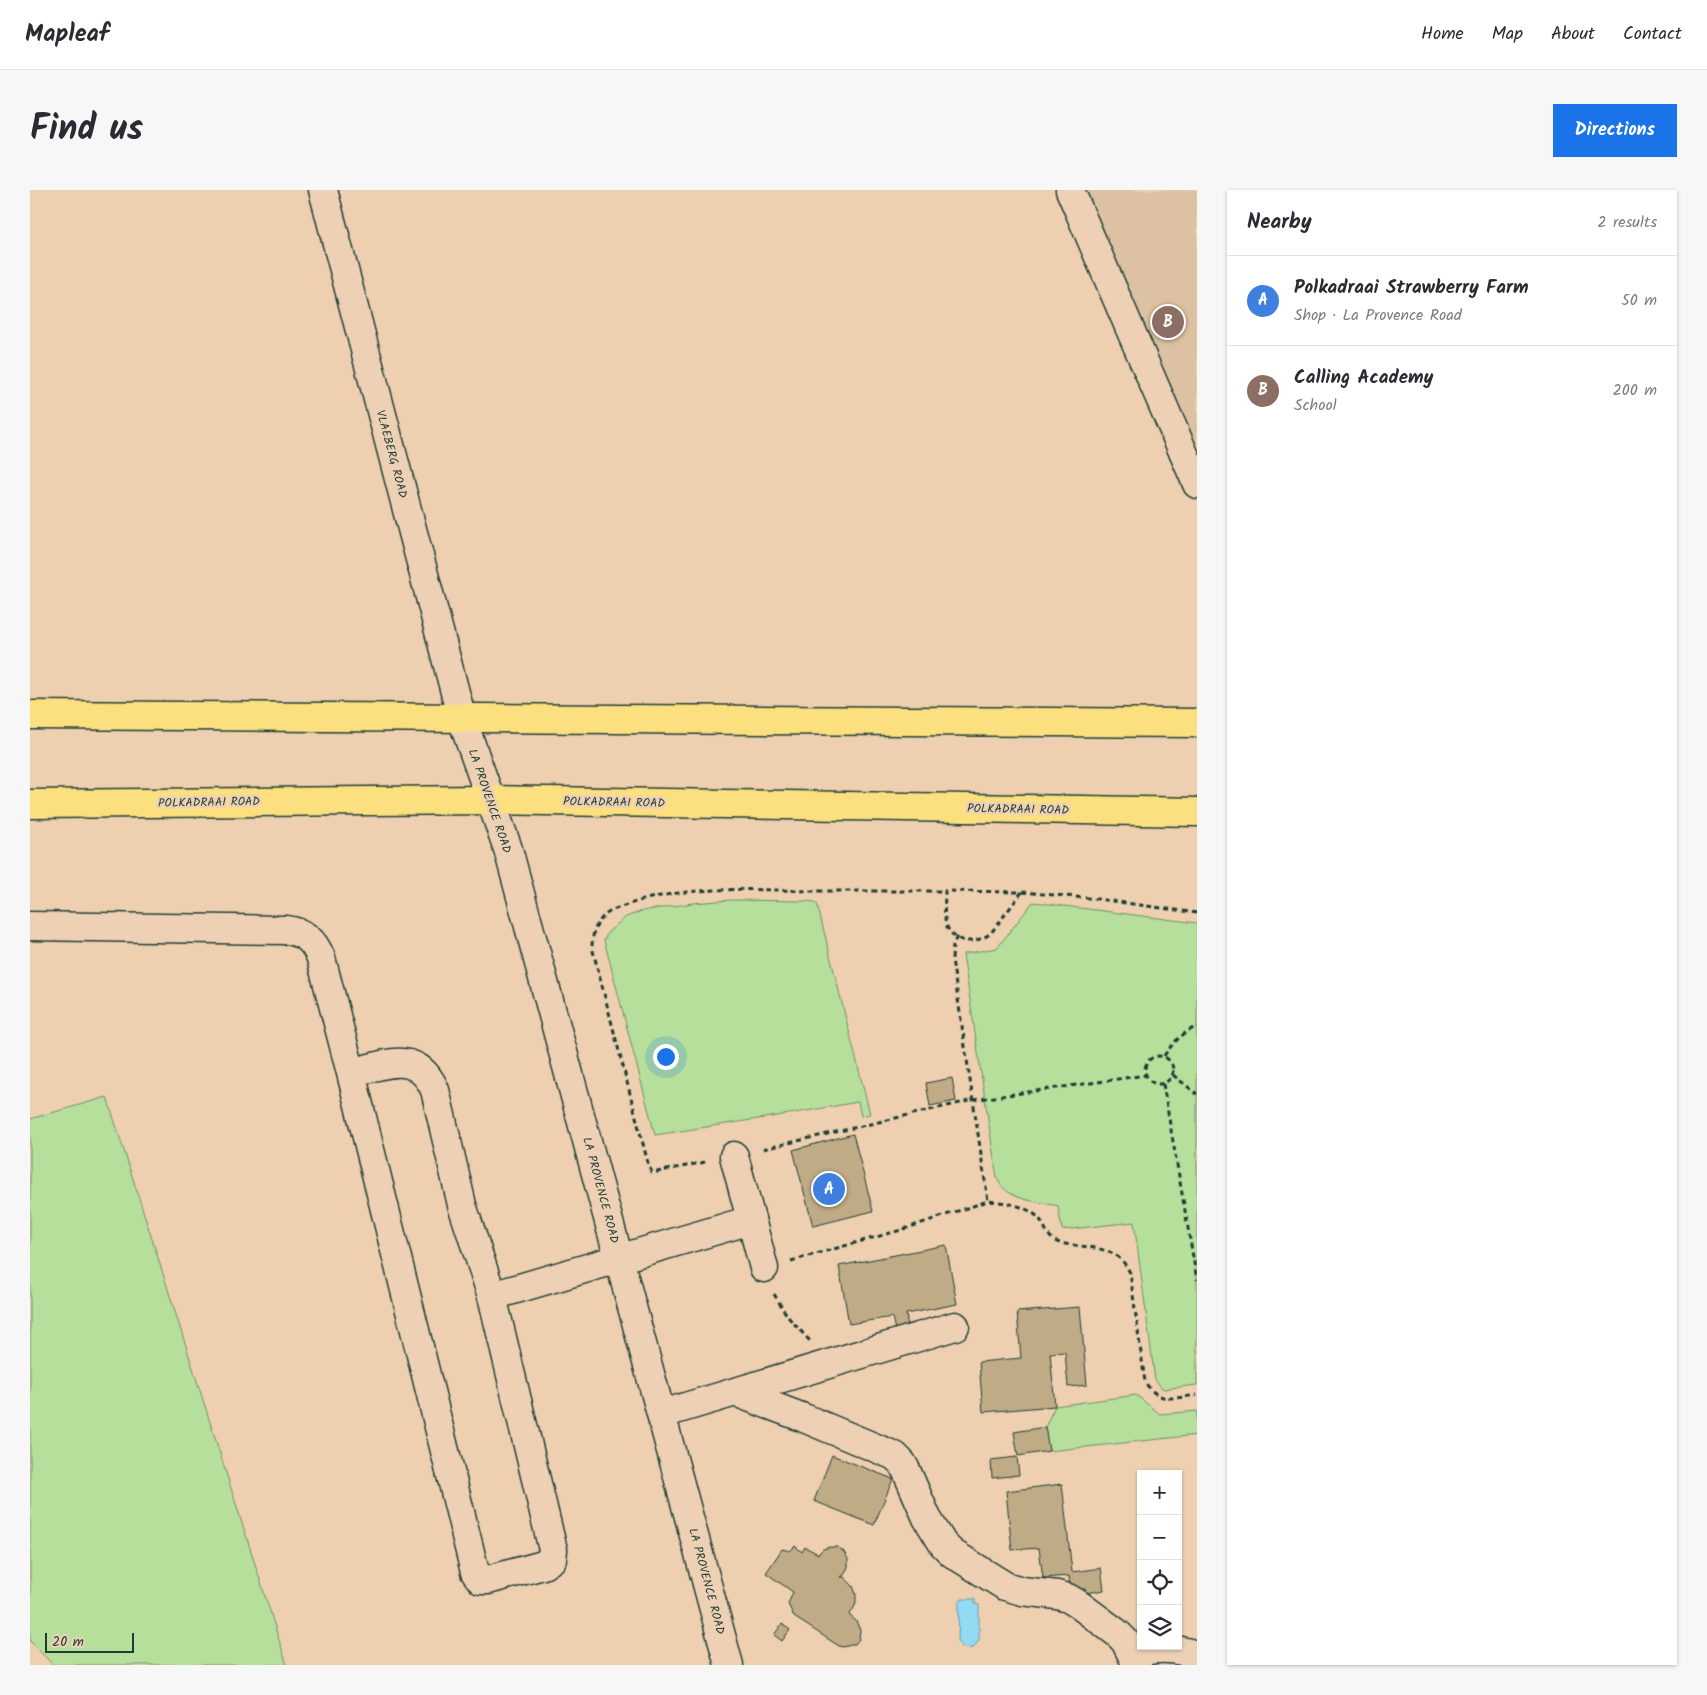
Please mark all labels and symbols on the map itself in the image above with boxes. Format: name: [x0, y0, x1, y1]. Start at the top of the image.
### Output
pin: B: [1152, 303, 1184, 341]
street label: VLAEBERG ROAD: [371, 408, 412, 501]
street label: LA PROVENCE ROAD: [463, 746, 516, 856]
street label: POLKADRAAI ROAD: [158, 792, 260, 813]
street label: POLKADRAAI ROAD: [563, 792, 665, 813]
street label: POLKADRAAI ROAD: [967, 799, 1069, 820]
your location: [653, 1044, 679, 1070]
street label: LA PROVENCE ROAD: [577, 1135, 624, 1246]
pin: A: [813, 1170, 845, 1208]
street label: LA PROVENCE ROAD: [683, 1526, 730, 1637]
scale bar: [45, 1630, 134, 1653]

